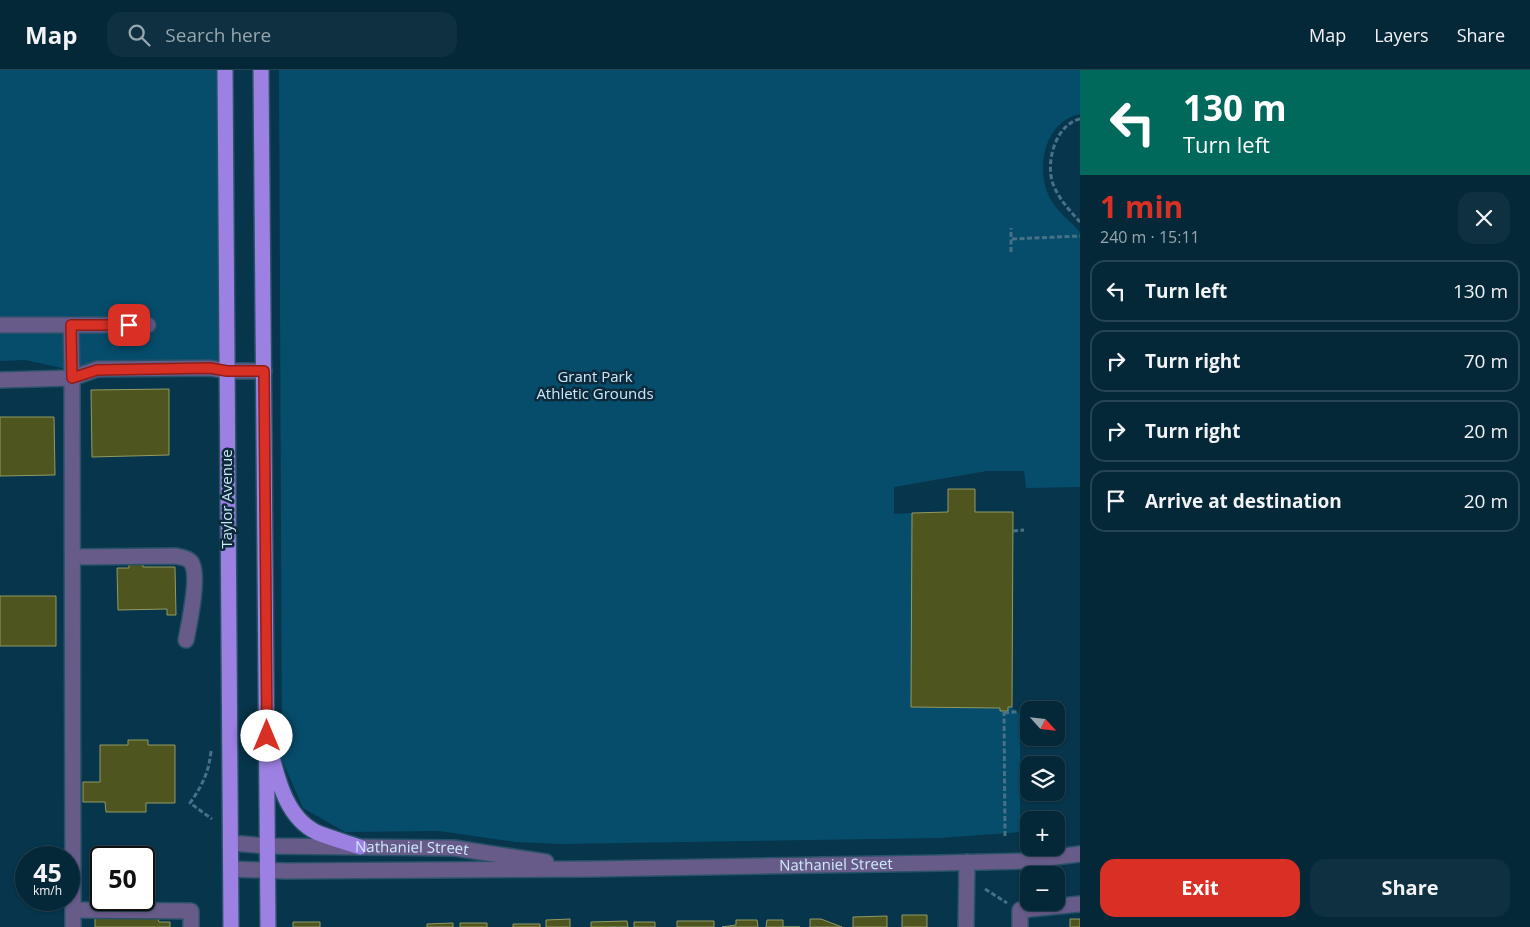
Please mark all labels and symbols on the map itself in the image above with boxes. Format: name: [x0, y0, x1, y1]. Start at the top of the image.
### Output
pin: [108, 304, 150, 346]
park label: Grant Park Athletic Grounds: [536, 366, 654, 403]
street label: Taylor Avenue: [216, 449, 236, 549]
north arrow: [1020, 701, 1065, 746]
position arrow: [240, 709, 292, 761]
street label: Nathaniel Street: [355, 836, 470, 859]
speed limit sign: 50: [90, 846, 155, 911]
street label: Nathaniel Street: [779, 853, 893, 875]

